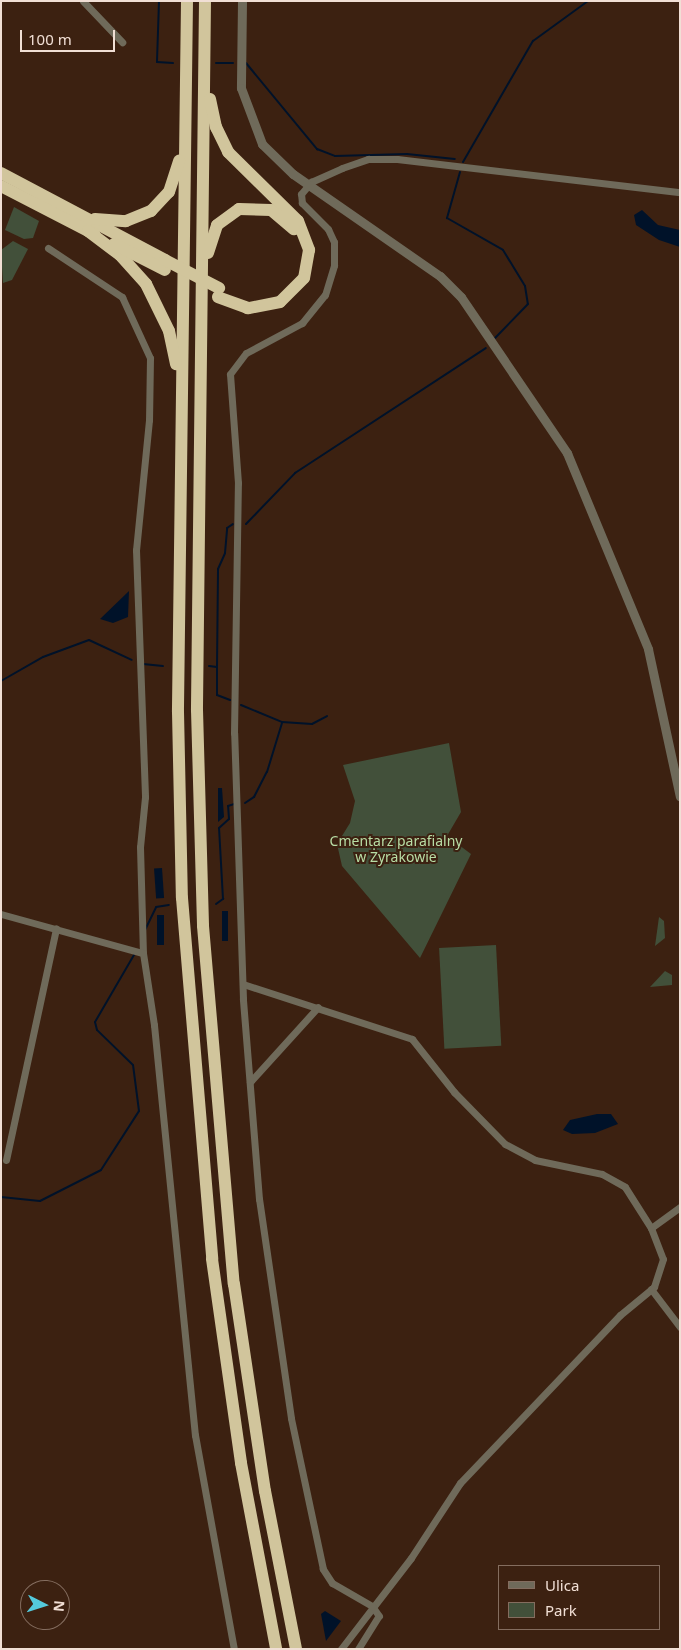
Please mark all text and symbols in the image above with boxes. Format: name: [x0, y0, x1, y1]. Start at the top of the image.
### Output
scale bar: [22, 20, 118, 52]
text: 100 m: [28, 29, 72, 49]
park label: Cmentarz parafialny w Żyrakowie: [330, 833, 462, 866]
legend: [498, 1565, 661, 1630]
text: Ulica: [545, 1575, 579, 1595]
north arrow: [20, 1580, 70, 1630]
text: N: [49, 1600, 69, 1613]
text: Park: [545, 1600, 577, 1620]

